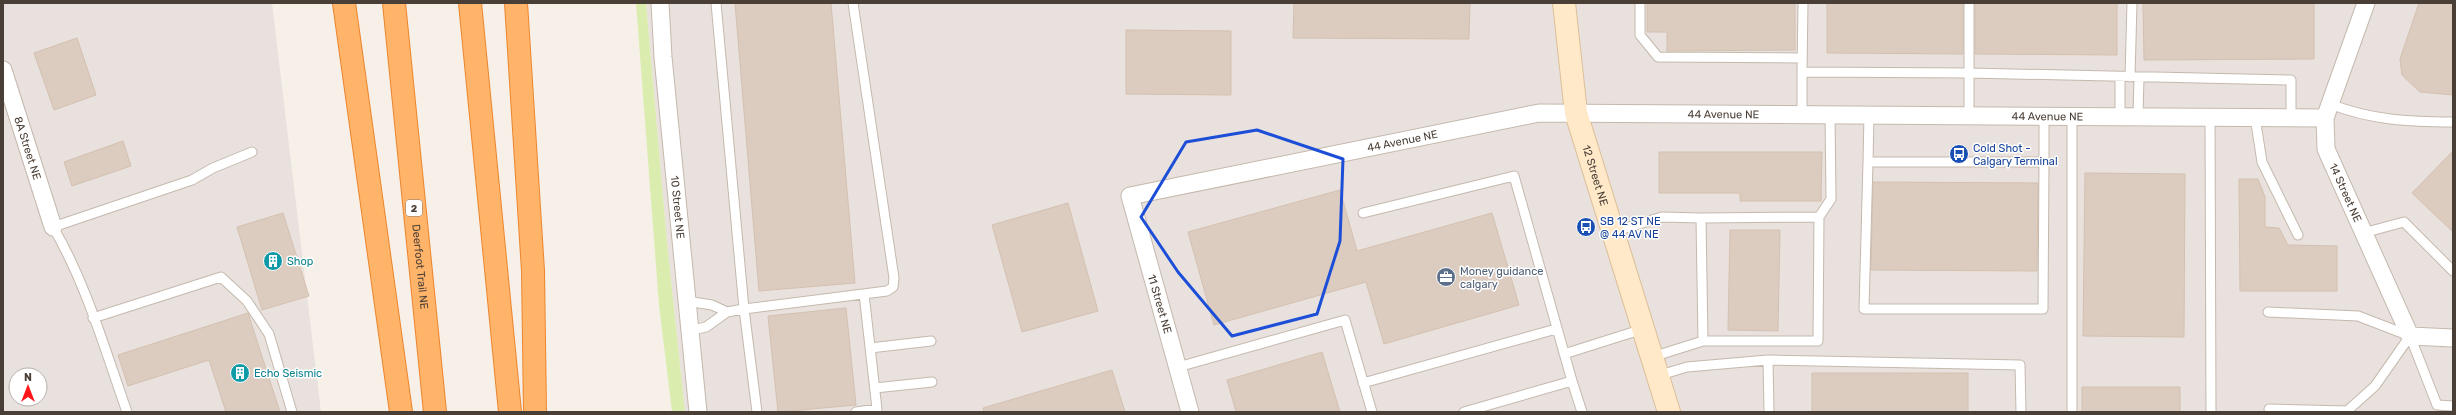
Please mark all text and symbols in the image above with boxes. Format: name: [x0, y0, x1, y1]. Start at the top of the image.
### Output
street label: 44 Avenue NE: [1688, 108, 1760, 121]
street label: 44 Avenue NE: [2012, 110, 2084, 123]
street label: 8A Street NE: [11, 115, 44, 182]
street label: 44 Avenue NE: [1366, 128, 1439, 155]
place label: Cold Shot - Calgary Terminal: [1973, 142, 2058, 168]
bus stop icon: Cold Shot - Calgary Terminal: [1948, 143, 1970, 165]
street label: 12 Street NE: [1579, 144, 1611, 208]
street label: 14 Street NE: [2326, 161, 2364, 225]
street label: 10 Street NE: [668, 175, 687, 240]
road number: 2: [406, 200, 422, 216]
place label: SB 12 ST NE @ 44 AV NE: [1600, 215, 1661, 241]
bus stop icon: SB 12 ST NE @ 44 AV NE: [1575, 216, 1597, 238]
street label: Deerfoot Trail NE: [409, 223, 431, 310]
building icon: Shop: [262, 250, 284, 272]
place label: Shop: [287, 255, 313, 268]
place label: Money guidance calgary: [1460, 265, 1544, 291]
office icon: Money guidance calgary: [1435, 266, 1457, 288]
street label: 11 Street NE: [1145, 273, 1174, 336]
building icon: Echo Seismic: [229, 362, 251, 384]
north arrow: [8, 367, 48, 407]
place label: Echo Seismic: [254, 367, 322, 380]
text: N: [24, 371, 32, 384]

